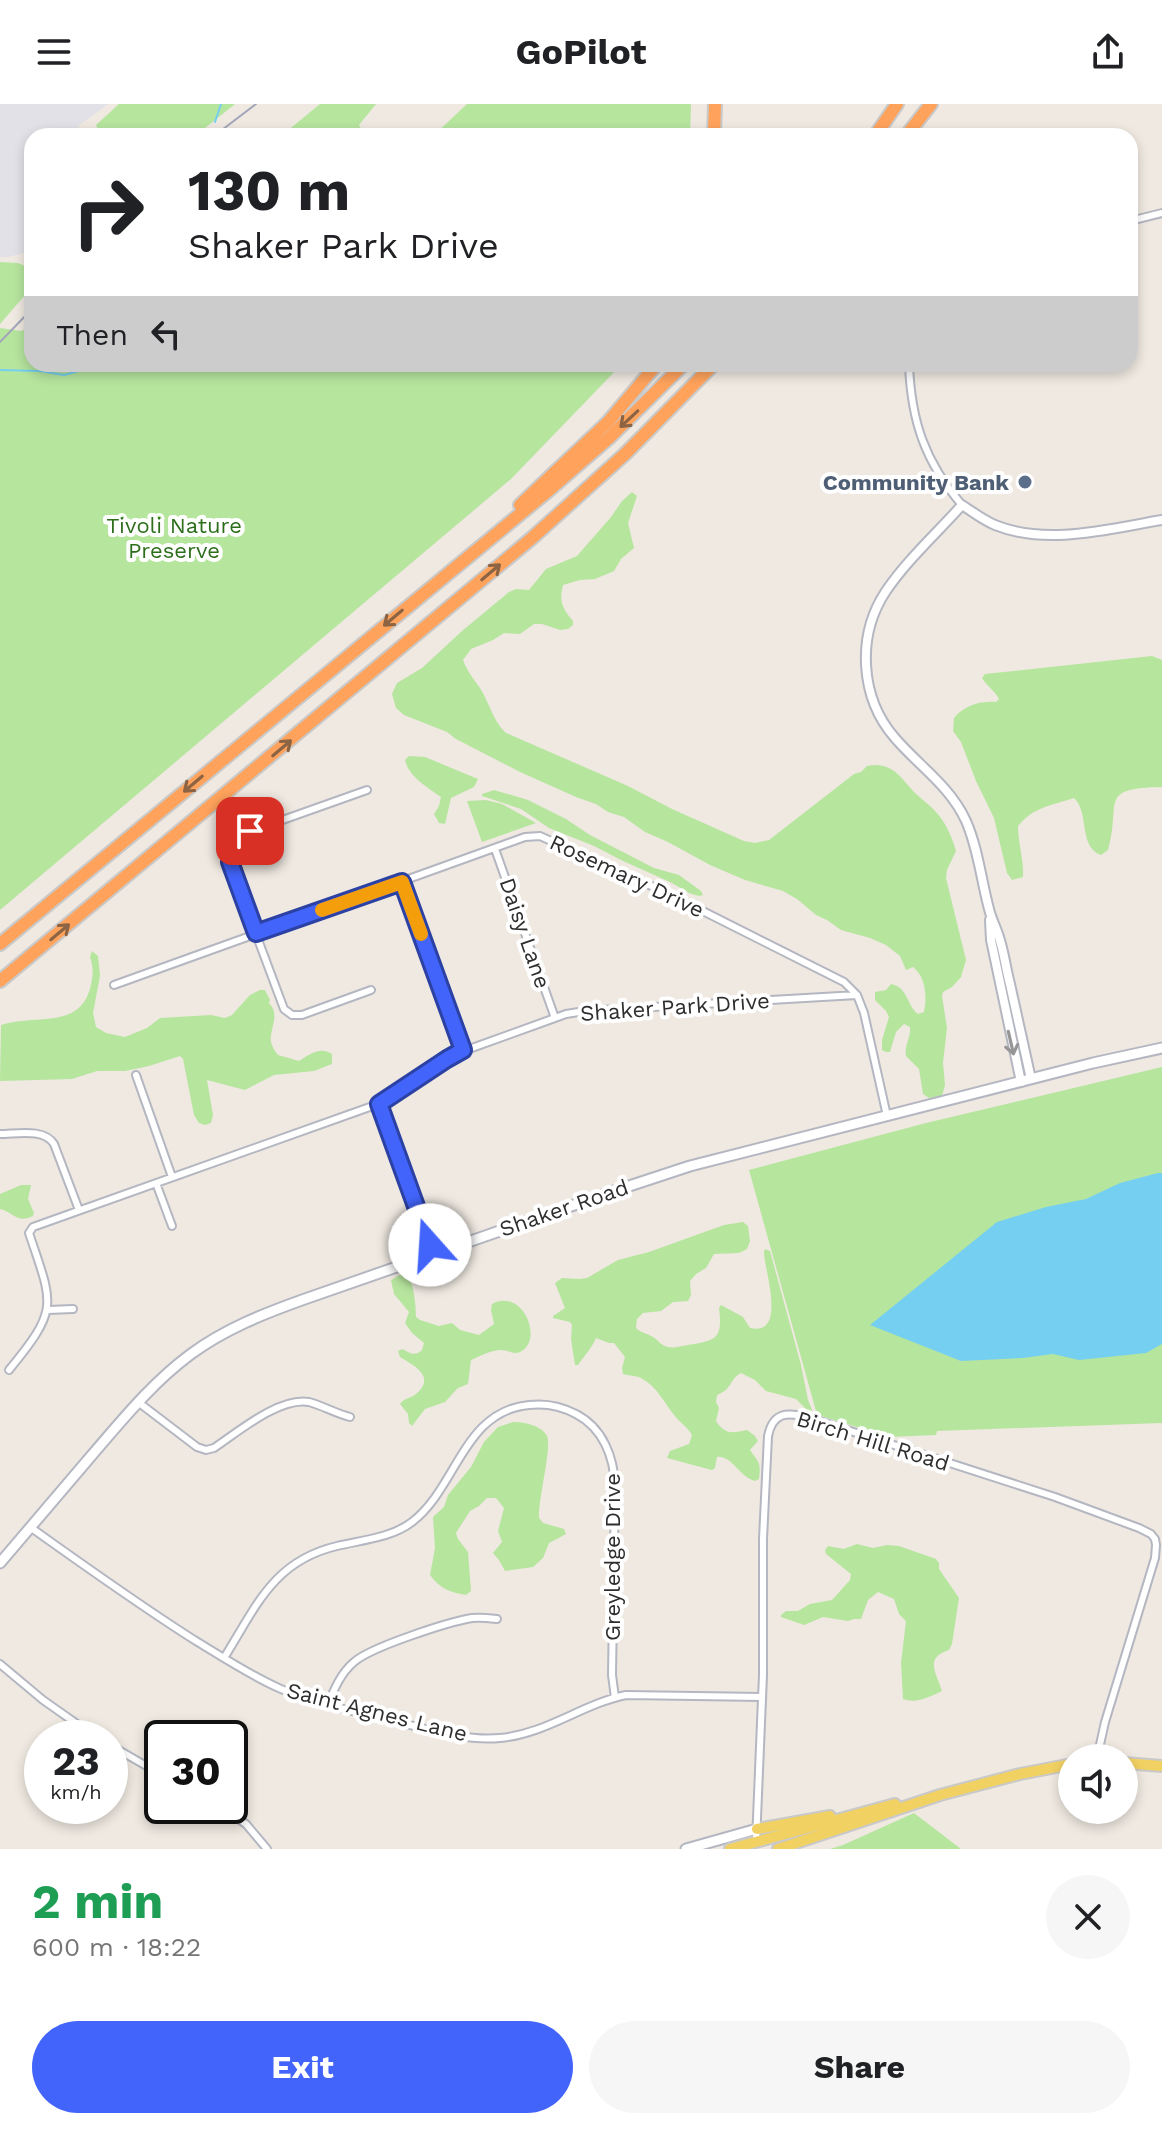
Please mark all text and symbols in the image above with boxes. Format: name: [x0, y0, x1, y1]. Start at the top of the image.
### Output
icon: menu: [32, 30, 76, 74]
icon: share: [1086, 30, 1130, 74]
text: GoPilot: [516, 31, 646, 73]
text: 130 m: [188, 158, 350, 224]
icon: right: [56, 160, 160, 264]
text: Shaker Park Drive: [188, 225, 499, 267]
icon: left: [144, 312, 188, 356]
text: Then: [56, 317, 128, 352]
one-way arrow: [619, 409, 639, 427]
place label: Community Bank: [823, 470, 1009, 495]
marker: Community Bank: [1016, 473, 1034, 491]
park label: Tivoli Nature Preserve: [106, 513, 242, 563]
one-way arrow: [481, 563, 501, 581]
one-way arrow: [383, 609, 404, 627]
one-way arrow: [271, 739, 292, 757]
one-way arrow: [183, 775, 203, 793]
pin: [216, 797, 284, 865]
icon: arrive: [228, 809, 272, 853]
street label: Rosemary Drive: [546, 829, 708, 923]
street label: Daisy Lane: [494, 874, 556, 992]
one-way arrow: [49, 923, 70, 941]
street label: Shaker Park Drive: [579, 988, 771, 1026]
one-way arrow: [1005, 1030, 1020, 1055]
street label: Shaker Road: [496, 1174, 632, 1242]
position arrow: [388, 1203, 472, 1287]
street label: Birch Hill Road: [794, 1406, 952, 1476]
street label: Greyledge Drive: [600, 1473, 625, 1641]
street label: Saint Agnes Lane: [284, 1677, 470, 1747]
speed limit sign: 30: [144, 1720, 248, 1824]
text: 23: [52, 1738, 100, 1785]
map controls: [1058, 1744, 1138, 1824]
button: sound: [1058, 1744, 1138, 1824]
text: km/h: [50, 1780, 102, 1804]
text: 2 min: [32, 1873, 163, 1930]
button: close: [1046, 1875, 1130, 1959]
text: 600 m · 18:22: [32, 1932, 201, 1962]
button: Exit: [32, 2021, 573, 2113]
button: Share: [589, 2021, 1130, 2113]

